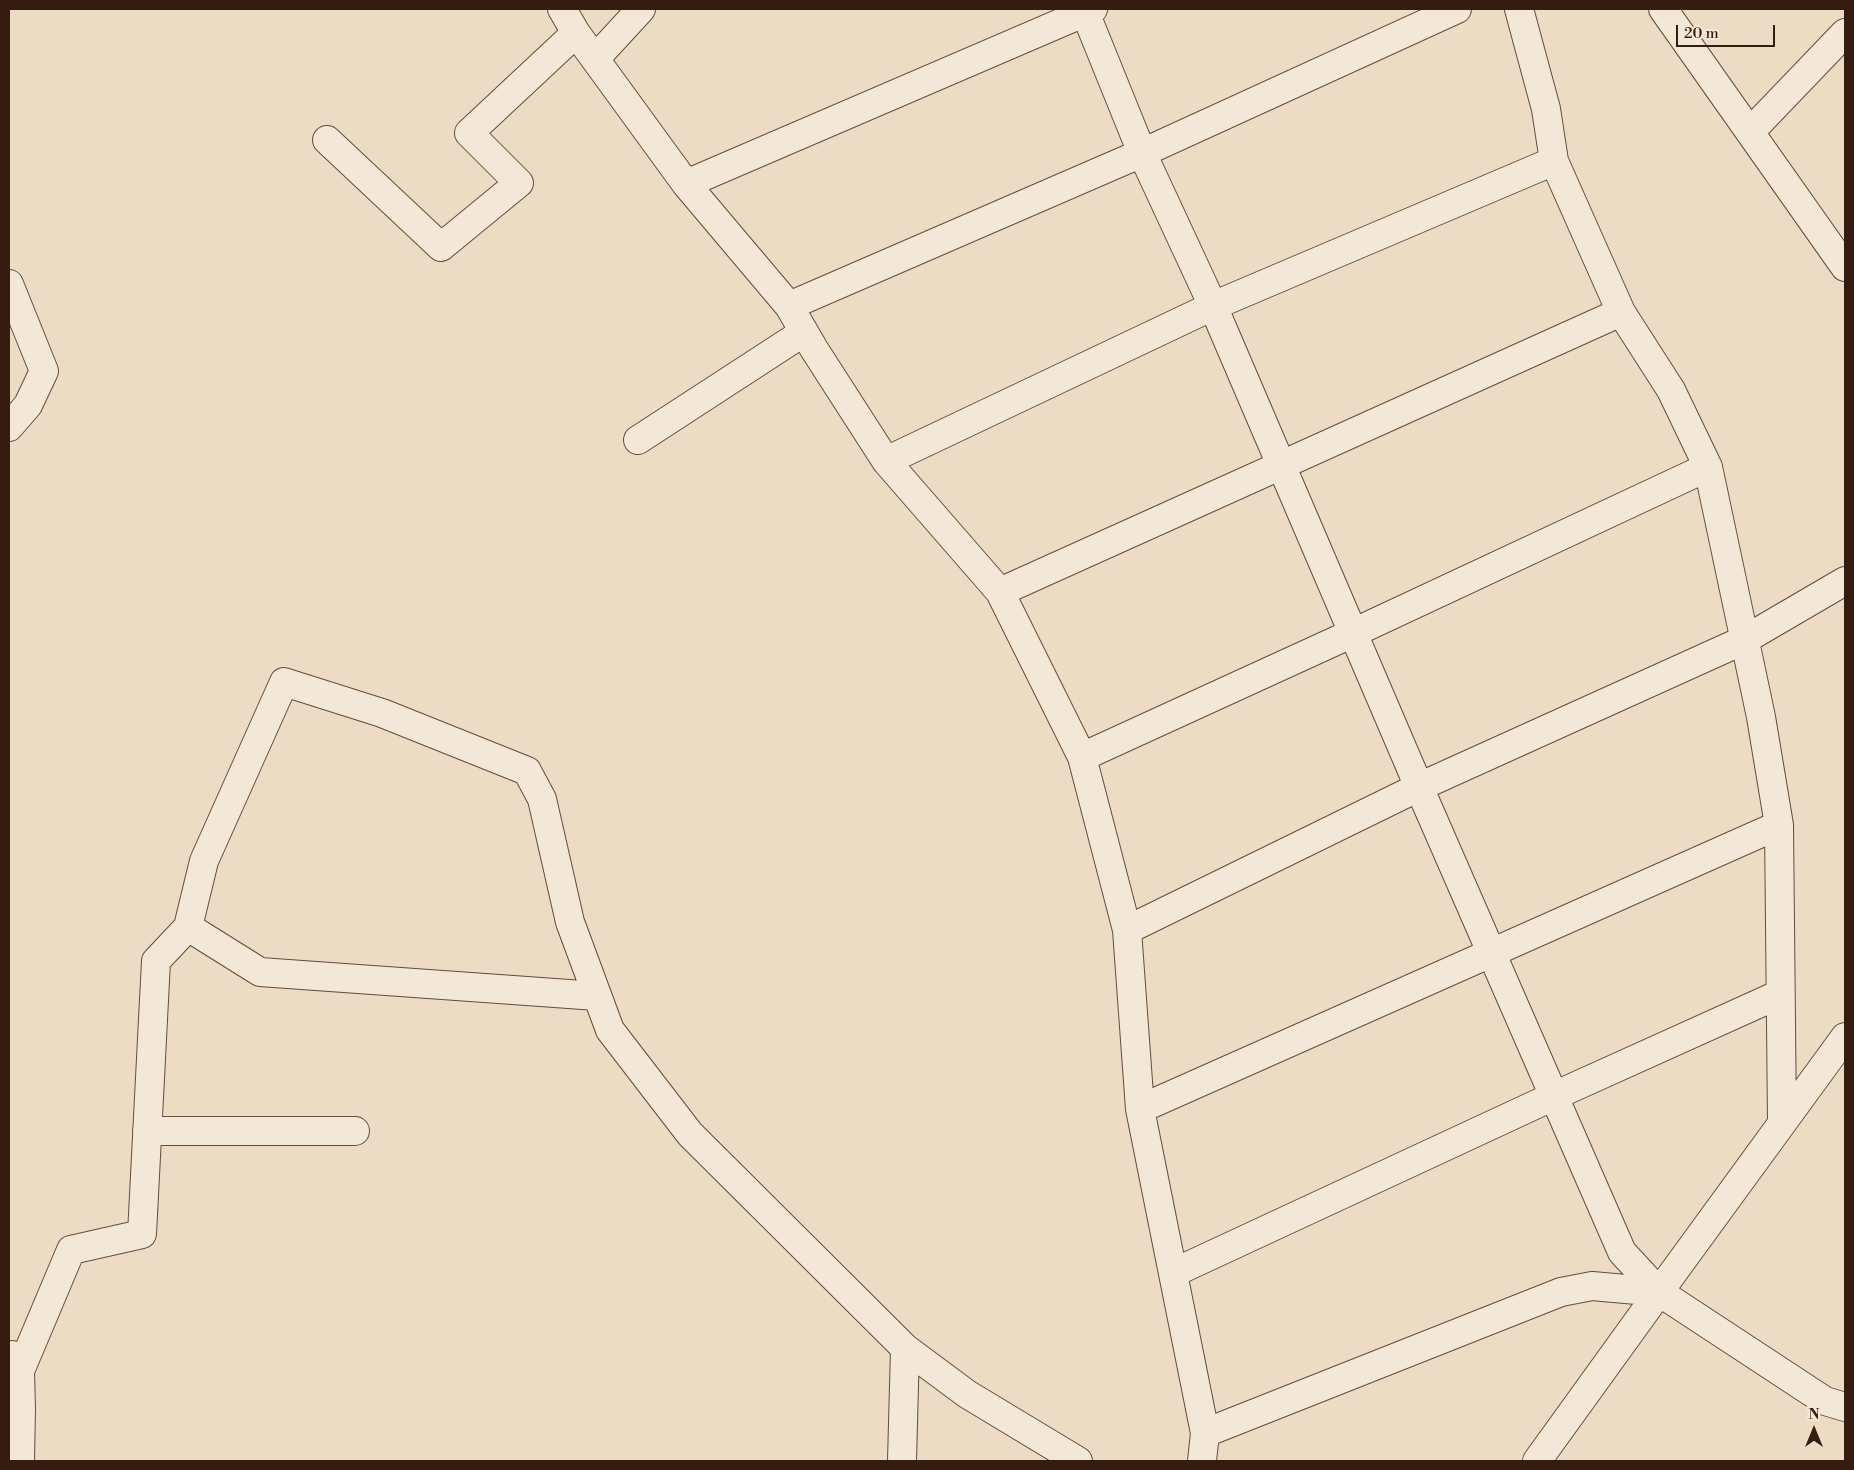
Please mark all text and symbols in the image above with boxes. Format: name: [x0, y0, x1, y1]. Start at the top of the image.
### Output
scale bar: [1679, 15, 1778, 47]
text: 20 m: [1684, 24, 1719, 43]
north arrow: [1789, 1405, 1839, 1455]
text: N: [1808, 1406, 1820, 1424]

